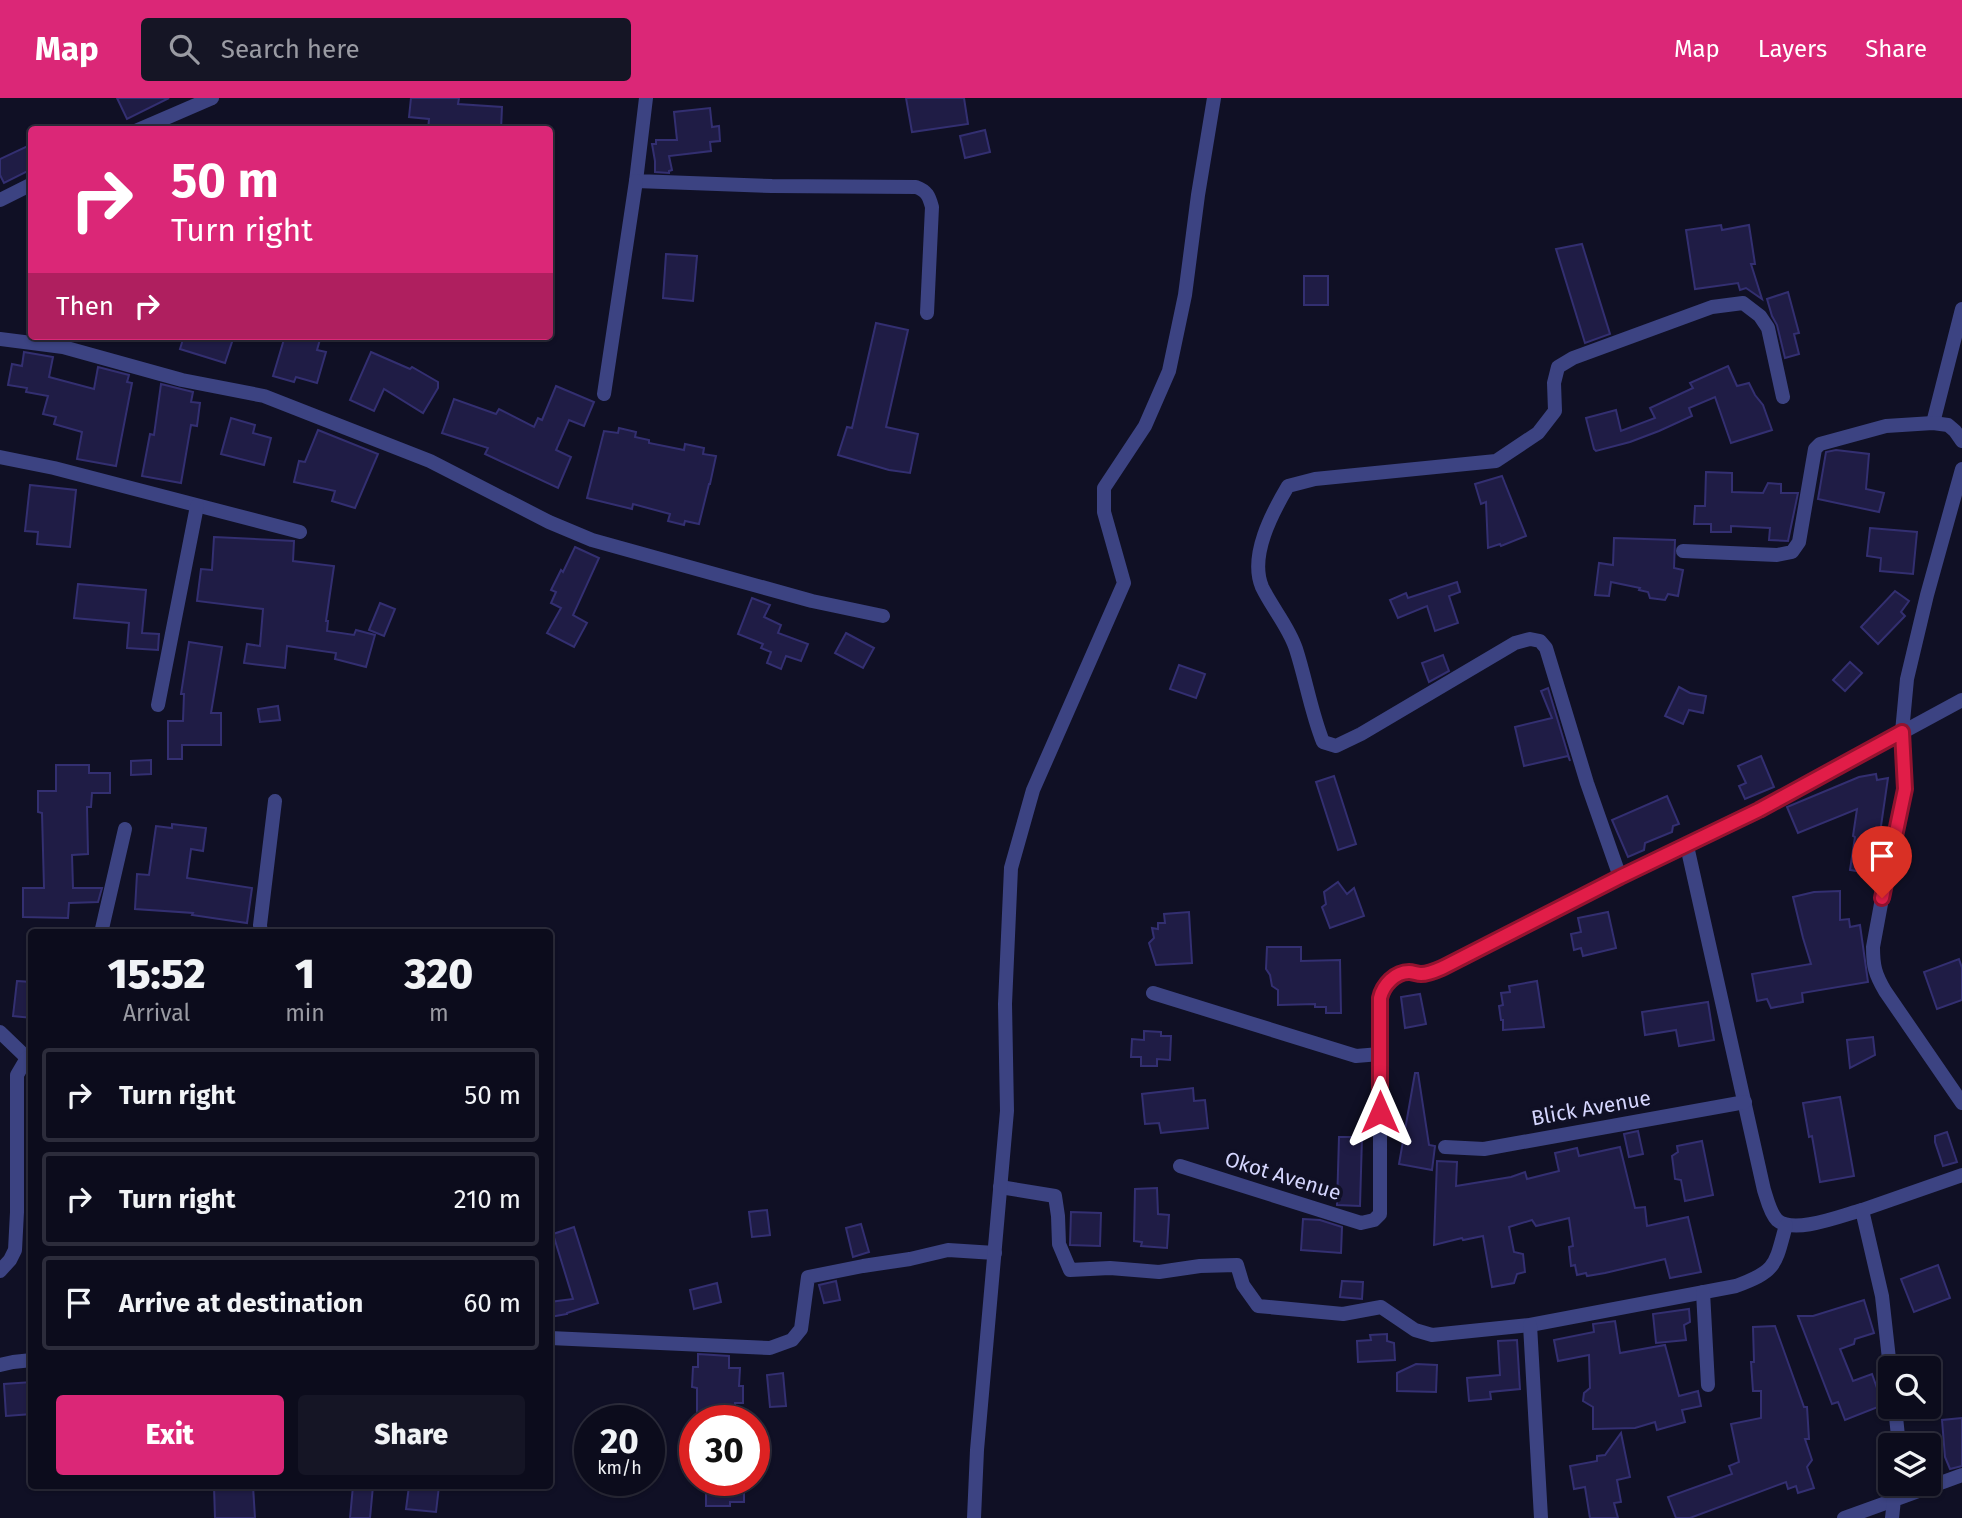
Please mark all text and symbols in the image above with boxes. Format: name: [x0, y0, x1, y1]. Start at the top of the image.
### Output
search box: [141, 18, 631, 81]
text: Map: [35, 29, 99, 69]
icon: search: [165, 30, 203, 68]
text: Search here: [221, 34, 360, 65]
text: Map: [1674, 35, 1720, 63]
text: Layers: [1758, 35, 1827, 63]
text: Share: [1865, 35, 1927, 63]
text: 50 m: [171, 151, 279, 210]
icon: right: [56, 154, 147, 245]
text: Turn right: [171, 211, 313, 249]
icon: right: [128, 287, 166, 325]
text: Then: [56, 291, 114, 322]
pin: [1852, 826, 1912, 898]
icon: arrive: [1863, 837, 1901, 875]
text: 15:52: [108, 949, 205, 999]
text: 1: [295, 949, 315, 999]
text: 320: [405, 949, 473, 999]
text: Arrival: [123, 999, 190, 1027]
text: min: [285, 999, 325, 1027]
text: m: [429, 999, 449, 1027]
position arrow: [1343, 1075, 1417, 1149]
icon: right: [60, 1076, 98, 1114]
text: Turn right: [119, 1080, 236, 1111]
text: 50 m: [464, 1080, 521, 1111]
street label: Blick Avenue: [1529, 1085, 1653, 1131]
street label: Okot Avenue: [1222, 1146, 1344, 1206]
icon: right: [60, 1180, 98, 1218]
text: Turn right: [119, 1184, 236, 1215]
text: 210 m: [454, 1184, 521, 1215]
icon: arrive: [60, 1284, 98, 1322]
text: Arrive at destination: [119, 1288, 363, 1319]
text: 60 m: [463, 1288, 521, 1319]
map controls: [1878, 1356, 1941, 1496]
button: search: [1878, 1356, 1941, 1419]
button: Exit: [56, 1395, 284, 1475]
button: Share: [298, 1395, 525, 1475]
speed limit sign: 30: [679, 1405, 770, 1496]
text: 20: [600, 1420, 639, 1462]
button: layers: [1878, 1433, 1941, 1496]
text: km/h: [597, 1457, 642, 1479]

